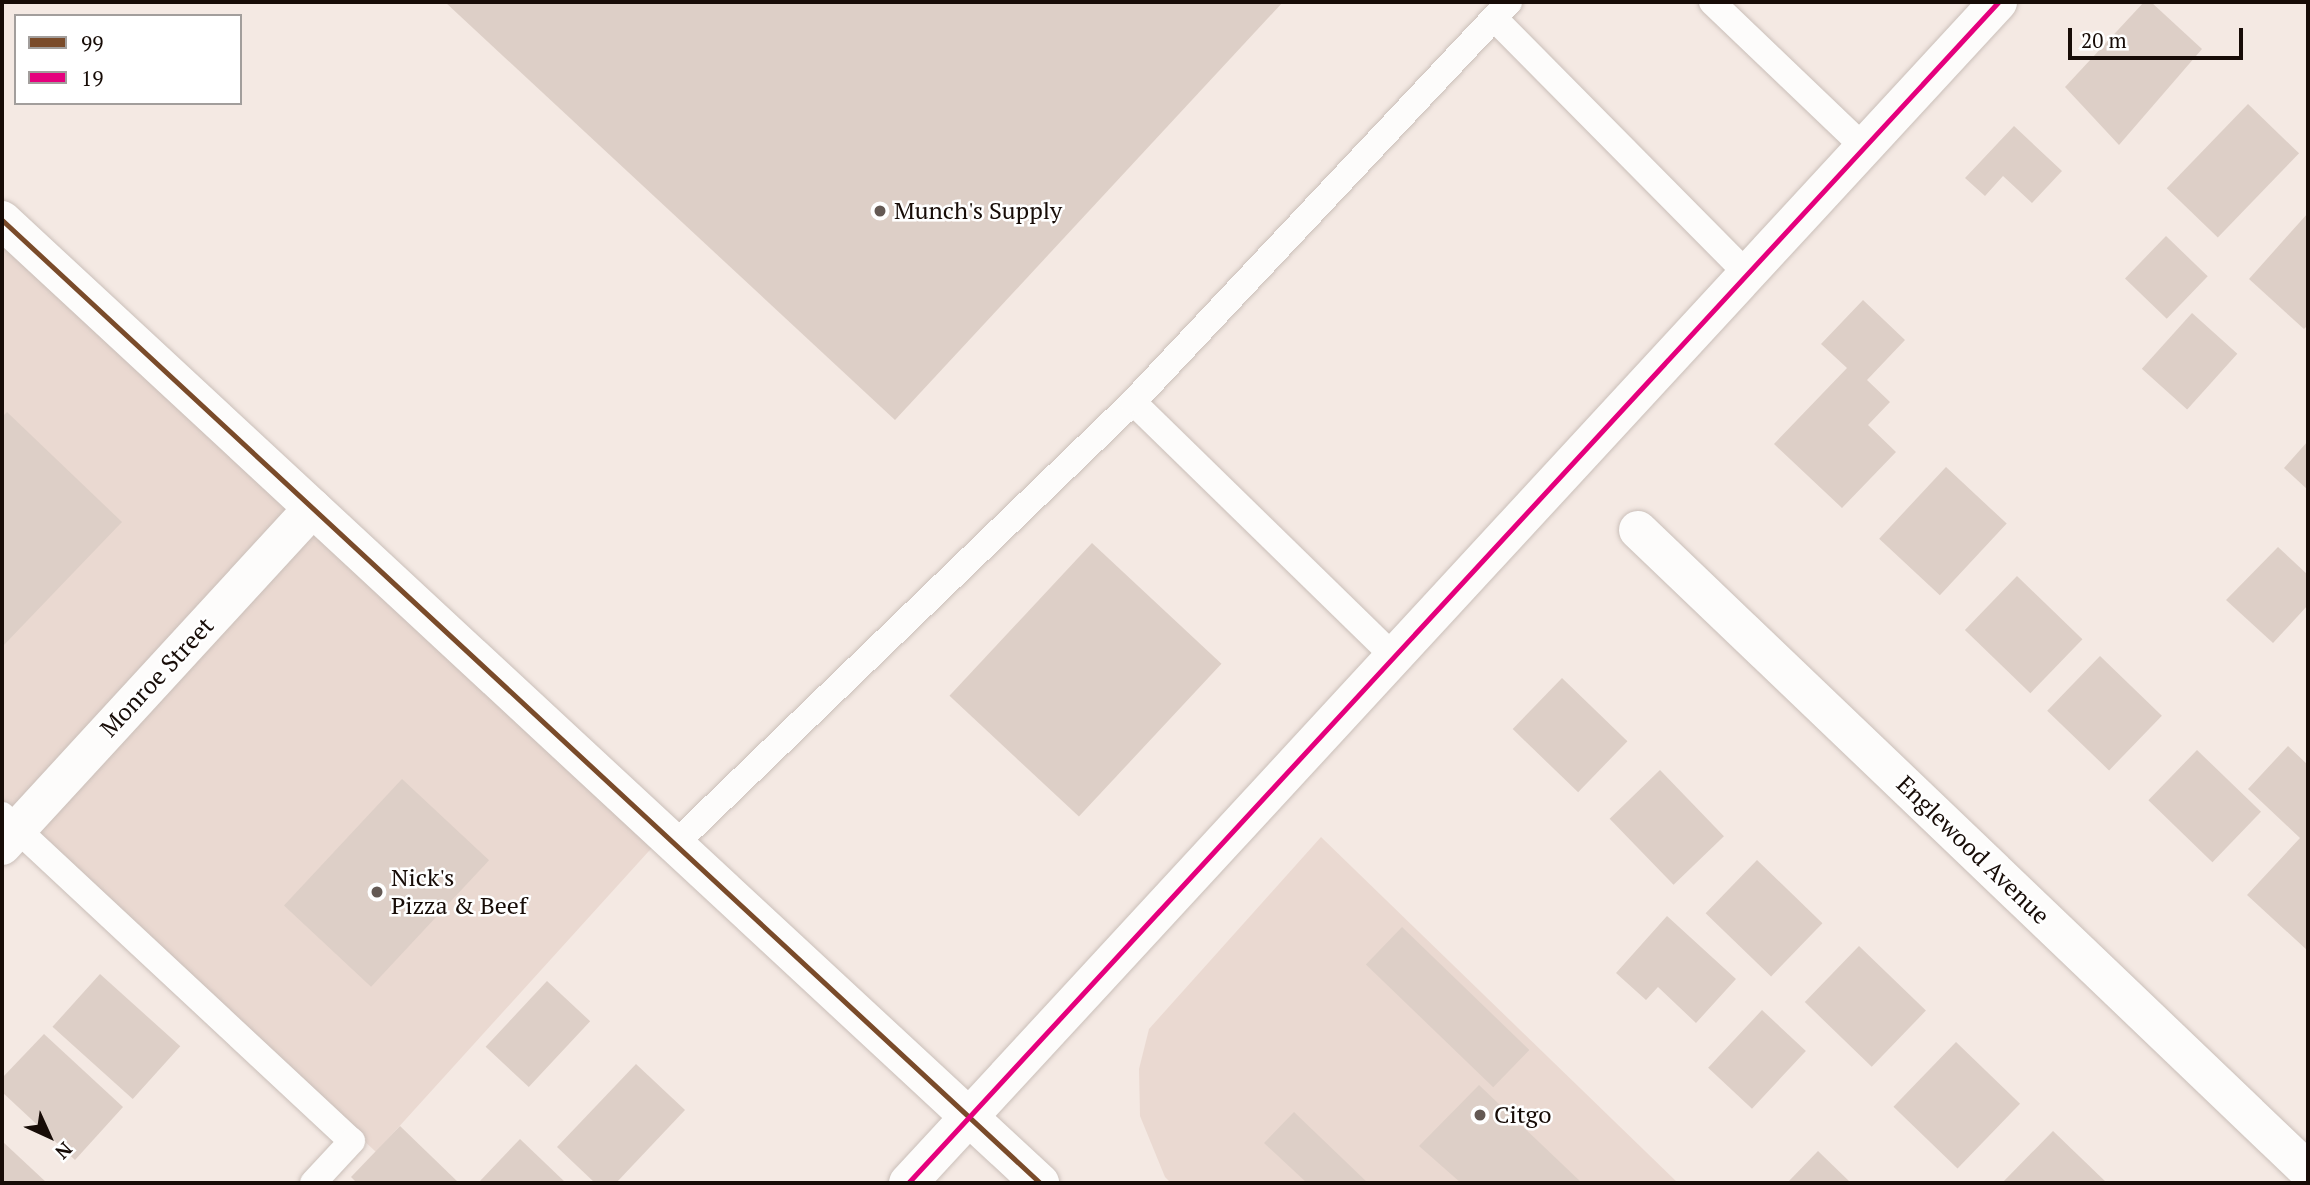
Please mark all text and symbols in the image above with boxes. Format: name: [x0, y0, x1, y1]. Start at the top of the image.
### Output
legend: [14, 14, 242, 105]
scale bar: [2072, 14, 2247, 58]
text: 20 m: [2081, 26, 2127, 54]
text: 99: [81, 29, 103, 57]
text: 19: [81, 64, 103, 92]
place label: Munch's Supply: [894, 197, 1062, 225]
marker: Munch's Supply: [872, 203, 888, 219]
street label: Monroe Street: [94, 611, 220, 743]
street label: Englewood Avenue: [1890, 770, 2056, 930]
place label: Nick's Pizza & Beef: [391, 864, 527, 920]
marker: Nick's Pizza & Beef: [369, 884, 385, 900]
north arrow: [14, 1101, 84, 1171]
place label: Citgo: [1494, 1101, 1551, 1129]
marker: Citgo: [1472, 1107, 1488, 1123]
text: N: [50, 1137, 78, 1165]

